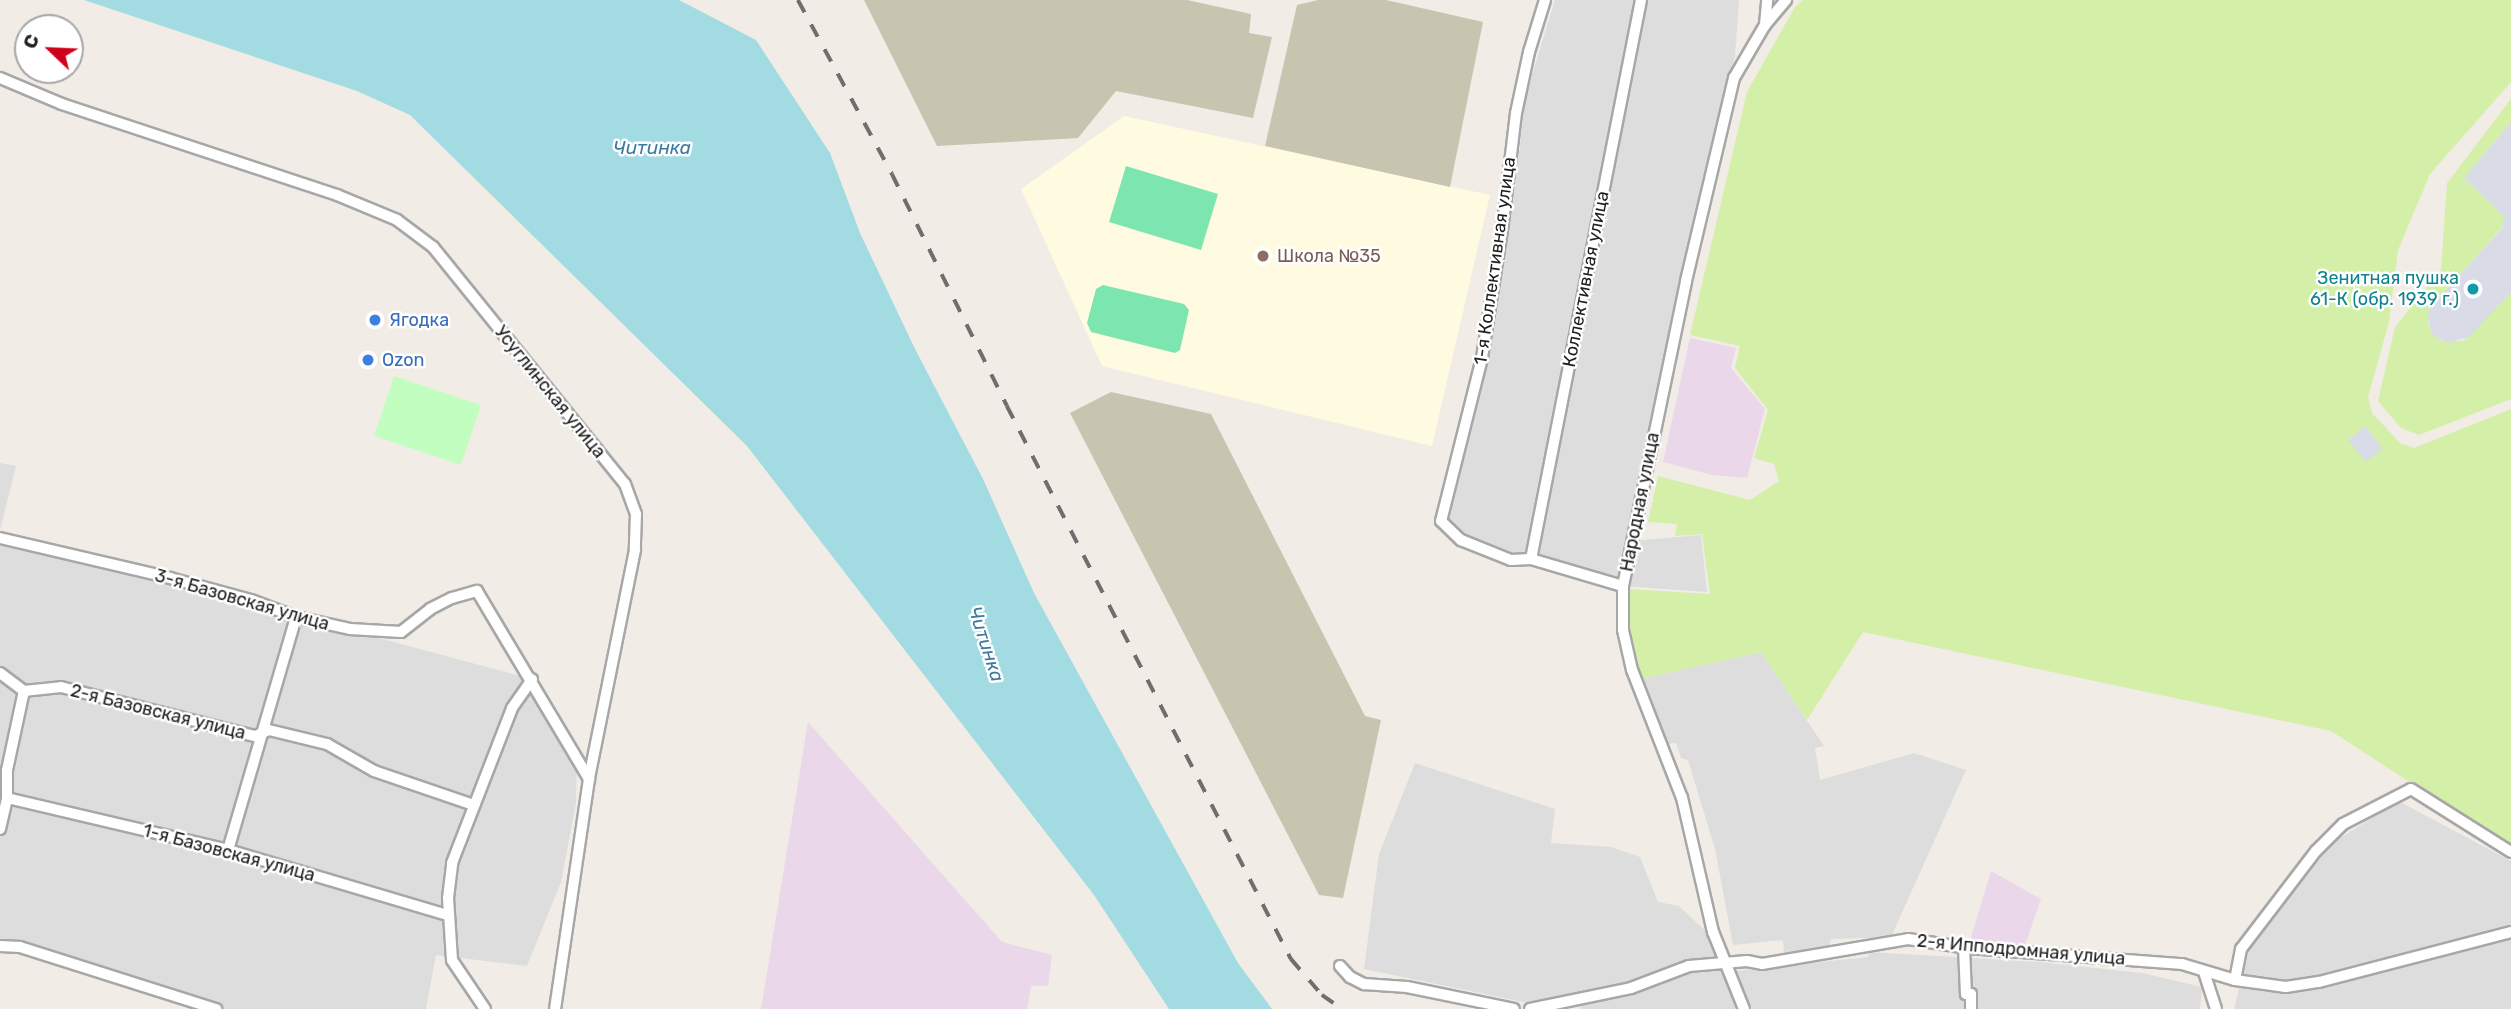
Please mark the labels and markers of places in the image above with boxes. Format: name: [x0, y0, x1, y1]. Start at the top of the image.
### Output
place label: Школа №35: [1277, 245, 1381, 267]
marker: Школа №35: [1255, 248, 1271, 264]
place label: Зенитная пушка 61-К (обр. 1939 г.): [2310, 268, 2459, 310]
marker: Зенитная пушка 61-К (обр. 1939 г.): [2465, 281, 2481, 297]
place label: Ягодка: [389, 309, 449, 331]
marker: Ягодка: [367, 312, 383, 328]
place label: Ozon: [382, 349, 424, 371]
marker: Ozon: [360, 352, 376, 368]

